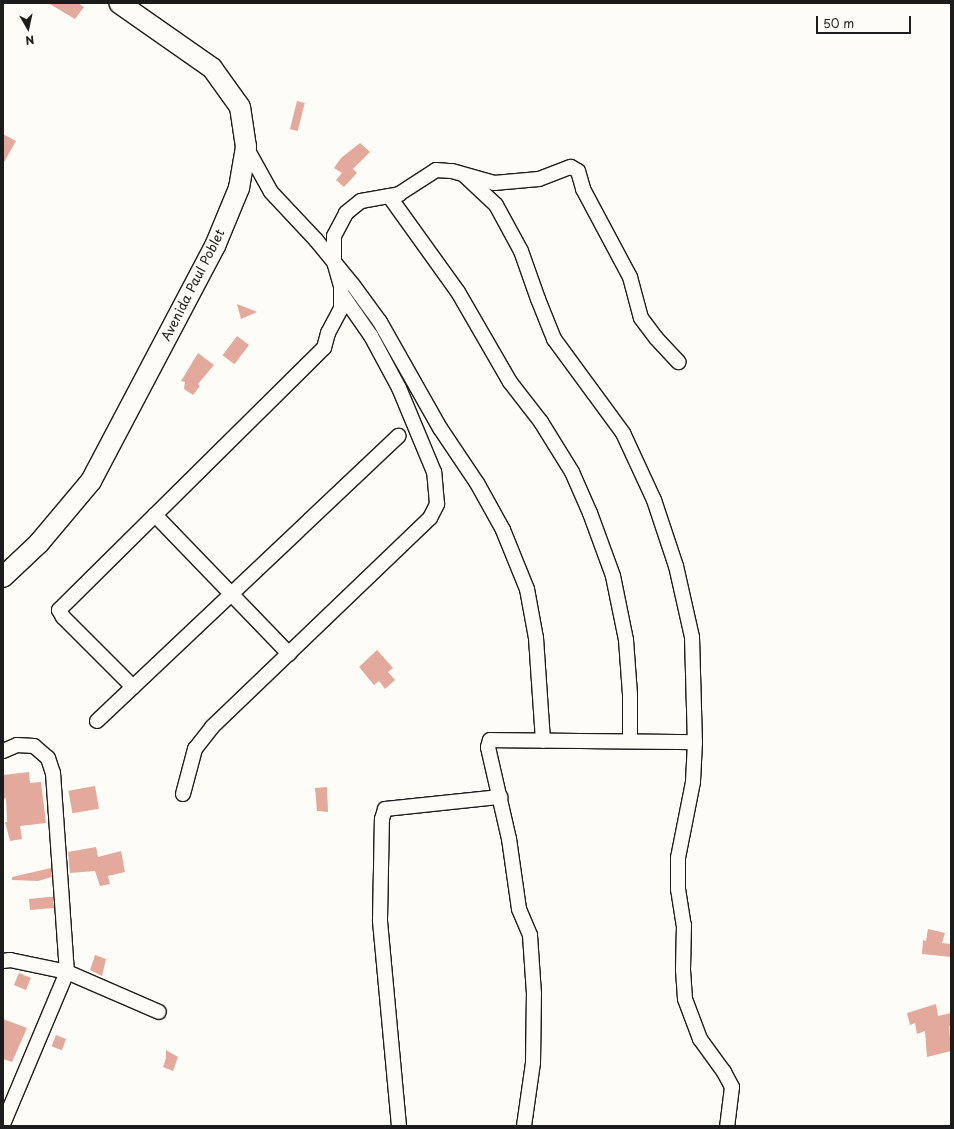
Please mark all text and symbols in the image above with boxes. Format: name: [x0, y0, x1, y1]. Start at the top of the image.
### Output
north arrow: [8, 8, 48, 48]
scale bar: [818, 8, 913, 34]
text: 50 m: [823, 14, 854, 32]
text: N: [24, 31, 36, 49]
street label: Avenida Paul Poblet: [158, 227, 228, 343]

